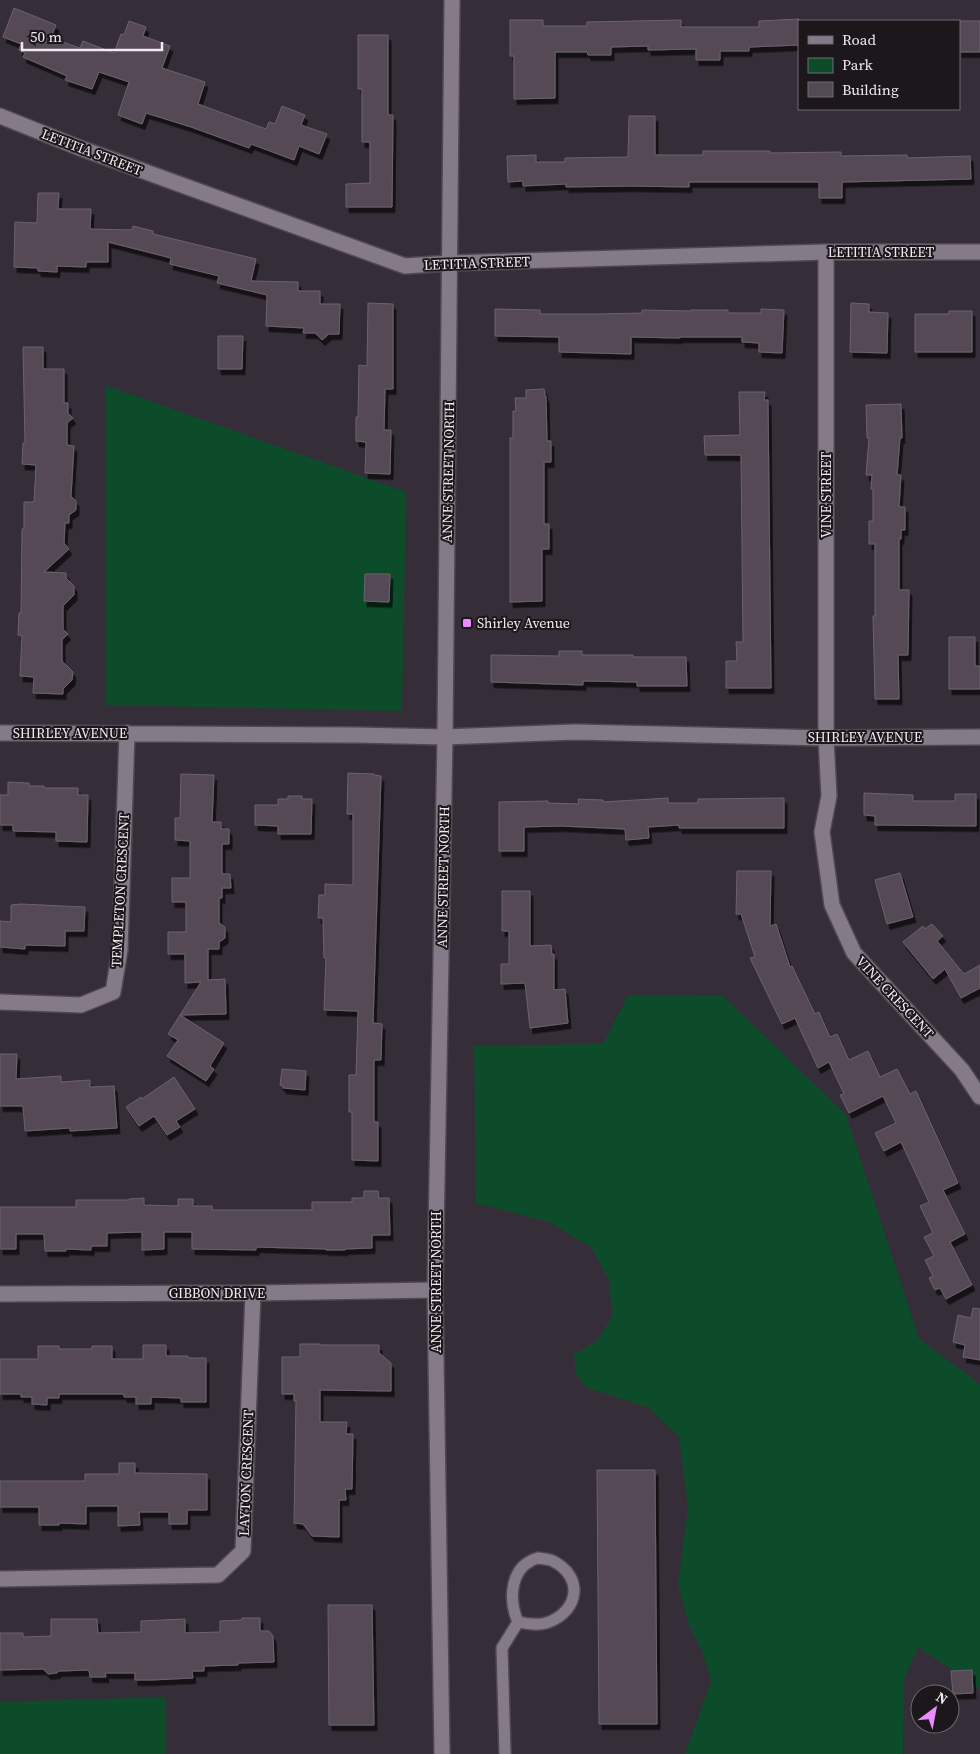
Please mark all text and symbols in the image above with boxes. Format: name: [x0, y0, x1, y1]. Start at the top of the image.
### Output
scale bar: [22, 20, 162, 52]
legend: [798, 20, 960, 110]
text: 50 m: [30, 26, 62, 47]
text: Road: [842, 29, 876, 50]
text: Park: [842, 54, 874, 75]
text: Building: [842, 79, 899, 100]
street label: LETITIA STREET: [39, 124, 146, 181]
street label: LETITIA STREET: [828, 242, 935, 262]
street label: LETITIA STREET: [424, 251, 531, 275]
street label: ANNE STREET NORTH: [437, 401, 459, 543]
street label: VINE STREET: [816, 451, 836, 538]
place label: Shirley Avenue: [477, 613, 570, 633]
marker: Shirley Avenue: [461, 617, 473, 629]
street label: SHIRLEY AVENUE: [13, 723, 127, 743]
street label: SHIRLEY AVENUE: [808, 727, 922, 747]
street label: ANNE STREET NORTH: [432, 806, 454, 948]
street label: TEMPLETON CRESCENT: [106, 811, 134, 968]
street label: VINE CRESCENT: [852, 951, 939, 1043]
street label: ANNE STREET NORTH: [426, 1211, 446, 1353]
street label: GIBBON DRIVE: [169, 1283, 265, 1303]
street label: LAYTON CRESCENT: [234, 1409, 258, 1536]
north arrow: [910, 1684, 960, 1734]
text: N: [932, 1687, 952, 1709]

